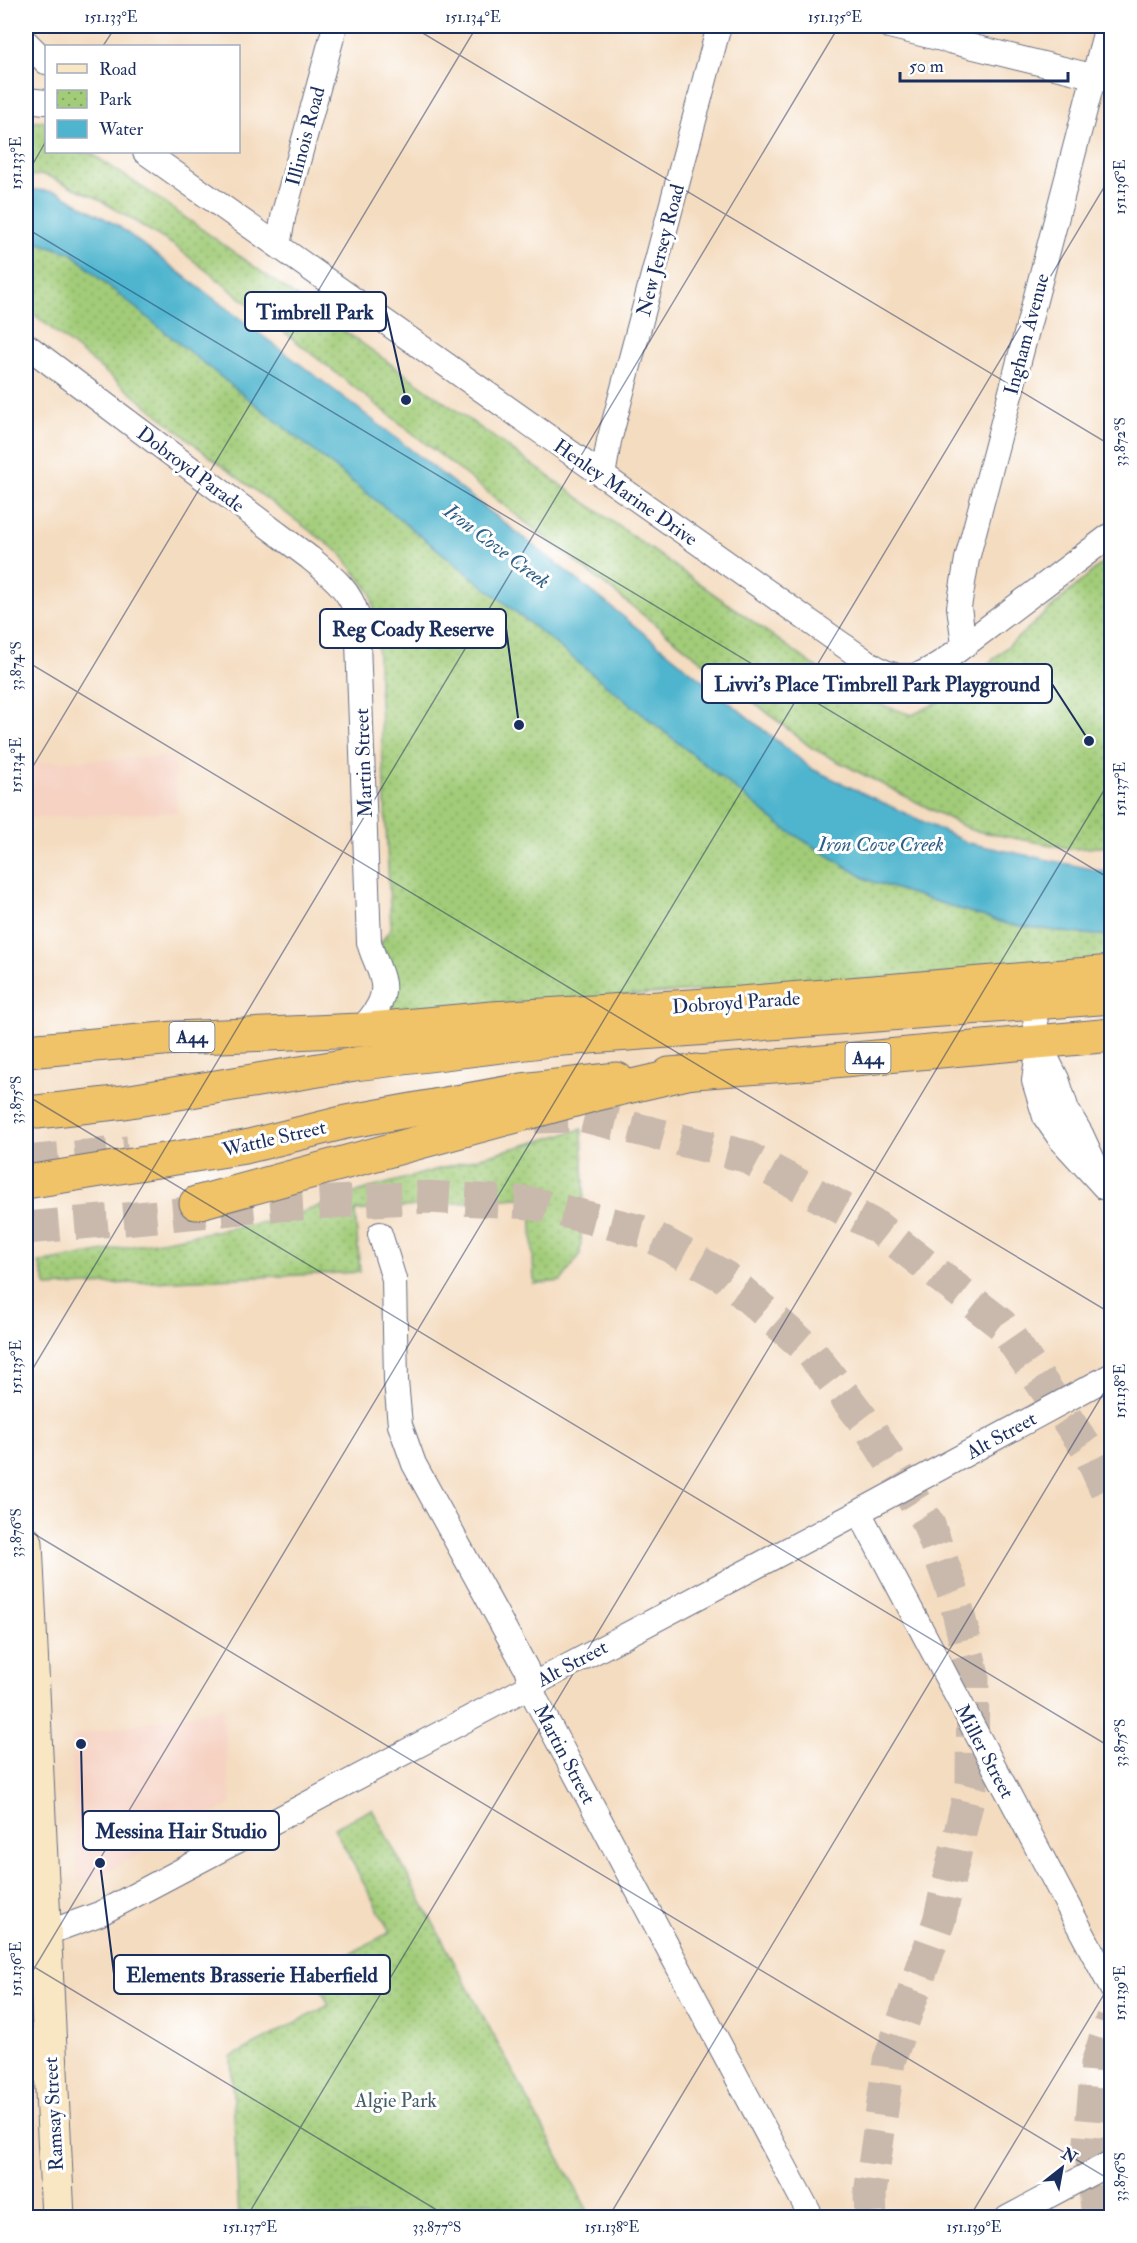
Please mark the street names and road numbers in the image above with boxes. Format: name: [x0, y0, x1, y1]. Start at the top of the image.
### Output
street label: Illinois Road: [280, 84, 331, 188]
street label: New Jersey Road: [631, 181, 690, 319]
street label: Ingham Avenue: [998, 271, 1055, 398]
street label: Dobroyd Parade: [132, 421, 250, 518]
street label: Henley Marine Drive: [549, 433, 703, 551]
street label: Martin Street: [349, 707, 378, 818]
street label: Dobroyd Parade: [671, 986, 801, 1019]
road number: A44: [170, 1022, 214, 1052]
road number: A44: [846, 1043, 890, 1073]
street label: Wattle Street: [219, 1114, 329, 1163]
street label: Alt Street: [961, 1406, 1041, 1465]
street label: Alt Street: [532, 1634, 612, 1693]
street label: Martin Street: [528, 1700, 602, 1809]
street label: Miller Street: [949, 1700, 1020, 1803]
street label: Ramsay Street: [38, 2056, 69, 2172]

